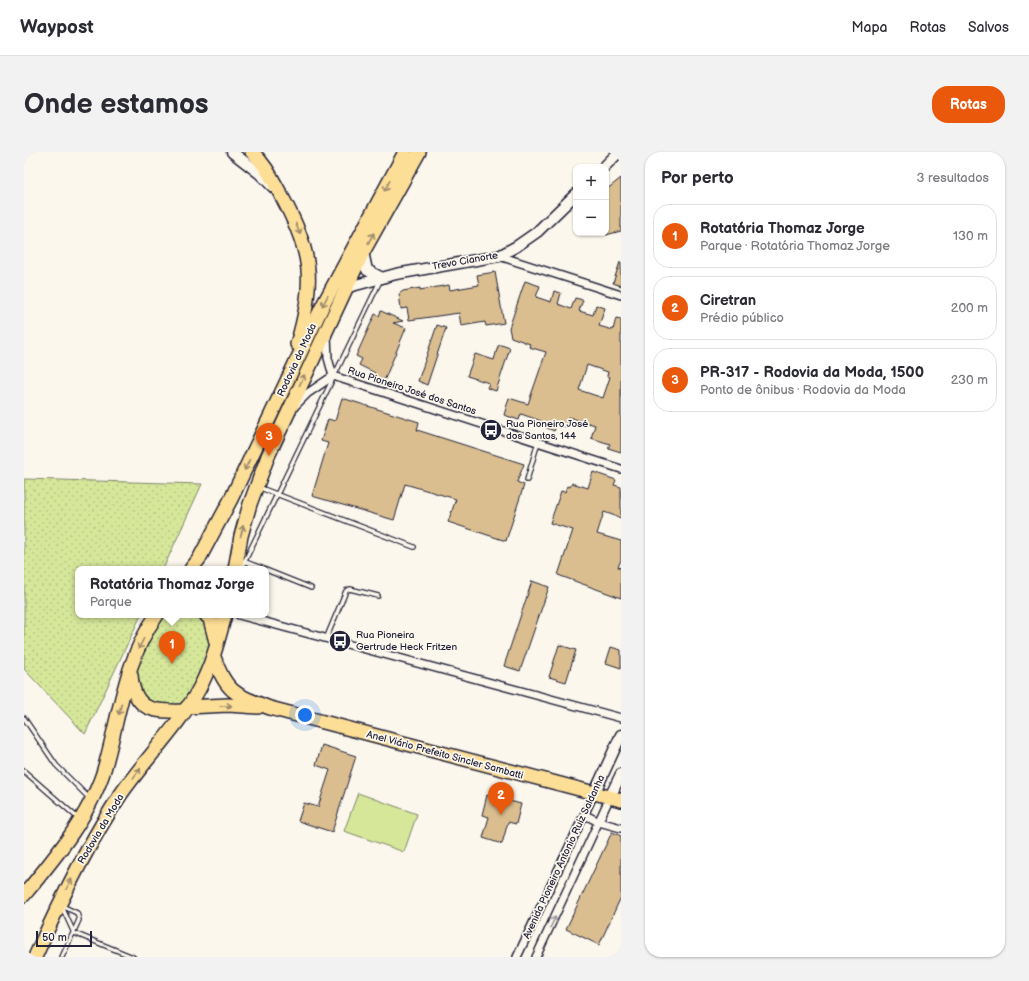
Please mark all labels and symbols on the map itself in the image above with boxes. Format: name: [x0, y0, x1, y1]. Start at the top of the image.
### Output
one-way arrow: [382, 180, 390, 192]
one-way arrow: [295, 223, 302, 235]
one-way arrow: [368, 232, 376, 244]
street label: Trevo Cianorte: [431, 249, 499, 273]
one-way arrow: [321, 294, 328, 306]
street label: Rodovia da Moda: [275, 321, 319, 399]
street label: Rua Pioneiro José dos Santos: [346, 365, 478, 418]
one-way arrow: [299, 374, 306, 386]
bus stop icon: Rua Pioneiro José dos Santos, 144: [478, 417, 504, 443]
place label: Rua Pioneiro José dos Santos, 144: [506, 418, 588, 442]
pin: 3: [256, 423, 282, 456]
one-way arrow: [243, 459, 250, 471]
one-way arrow: [239, 524, 246, 537]
bus stop icon: Rua Pioneira Gertrude Heck Fritzen: [327, 628, 353, 654]
place label: Rua Pioneira Gertrude Heck Fritzen: [356, 629, 457, 653]
pin: 1: [159, 631, 185, 664]
one-way arrow: [137, 638, 145, 650]
one-way arrow: [116, 702, 123, 715]
one-way arrow: [219, 702, 232, 710]
your location: [295, 705, 315, 725]
street label: Anel Viário Prefeito Sincler Sambatti: [365, 728, 525, 782]
one-way arrow: [133, 768, 141, 779]
street label: Avenida Pioneiro Antonio Ruiz Saldanha: [521, 773, 608, 941]
pin: 2: [488, 782, 514, 815]
street label: Rodovia da Moda: [75, 792, 127, 866]
one-way arrow: [66, 878, 74, 890]
one-way arrow: [550, 916, 557, 928]
scale bar: [36, 929, 92, 948]

